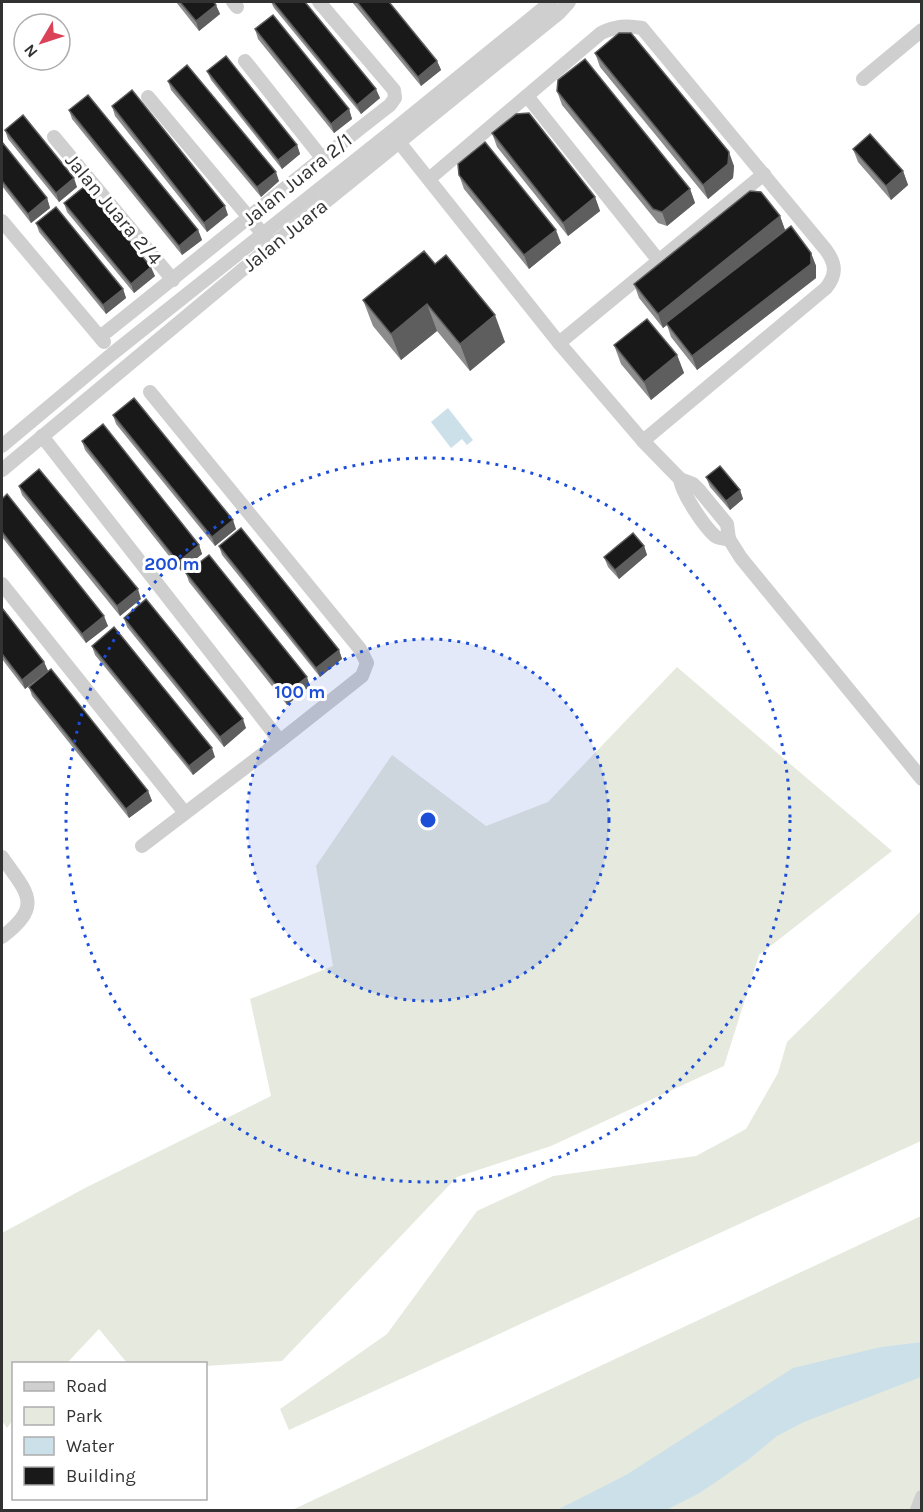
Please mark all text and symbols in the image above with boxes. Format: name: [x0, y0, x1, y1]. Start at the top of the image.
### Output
north arrow: [12, 12, 72, 72]
text: N: [20, 41, 42, 62]
street label: Jalan Juara 2/1: [238, 128, 356, 230]
street label: Jalan Juara 2/4: [60, 149, 167, 270]
street label: Jalan Juara: [238, 194, 332, 276]
text: 200 m: [144, 553, 200, 575]
text: 100 m: [275, 681, 325, 703]
centre of rings: [418, 810, 438, 830]
legend: [12, 1362, 207, 1500]
text: Road: [66, 1375, 107, 1397]
text: Park: [66, 1405, 103, 1427]
text: Water: [66, 1435, 114, 1457]
text: Building: [66, 1465, 136, 1487]

